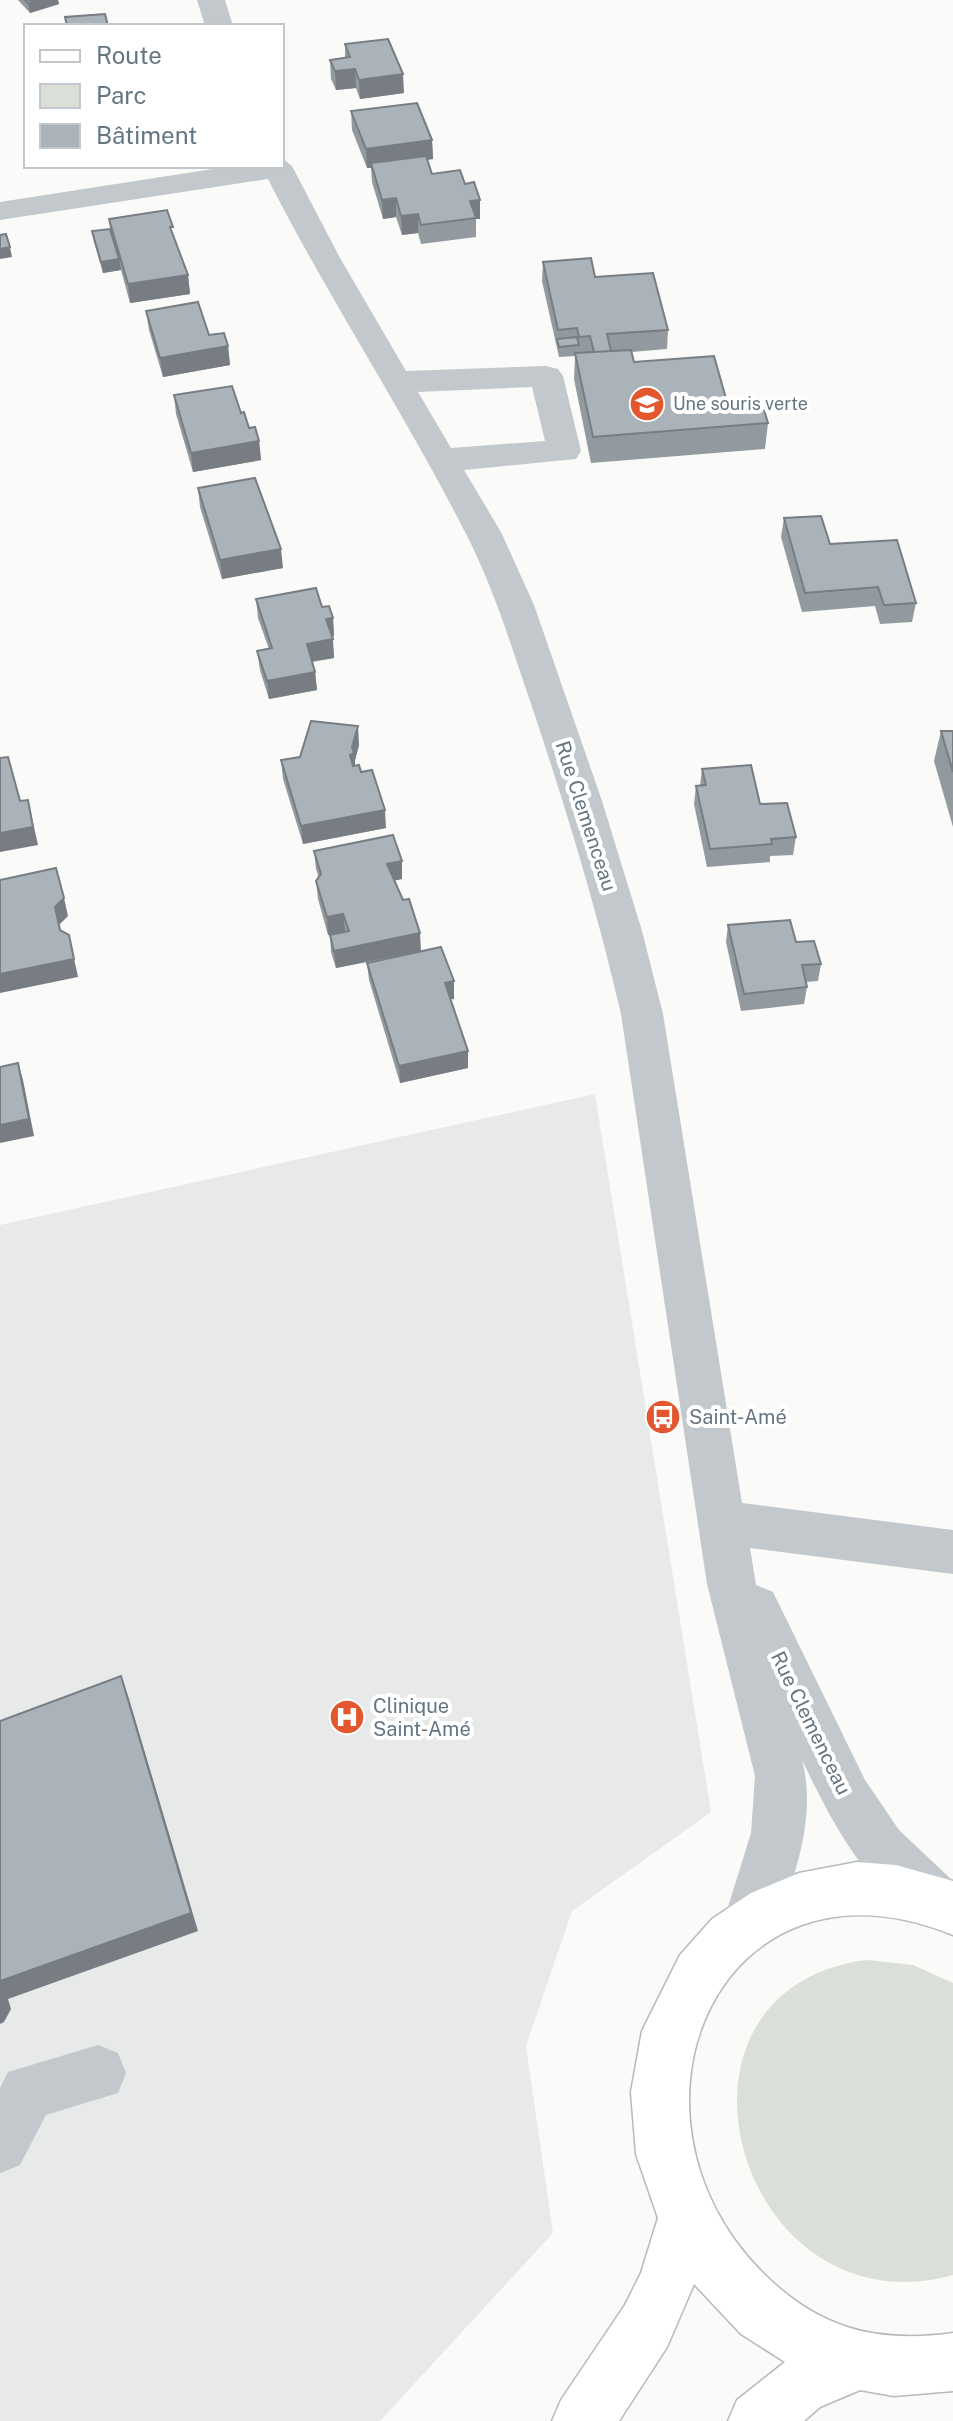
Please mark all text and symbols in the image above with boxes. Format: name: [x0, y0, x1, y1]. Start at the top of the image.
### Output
legend: [24, 24, 284, 168]
text: Route: [96, 41, 162, 69]
text: Parc: [96, 81, 147, 109]
text: Bâtiment: [96, 121, 197, 149]
school or university icon: Une souris verte: [628, 385, 666, 423]
place label: Une souris verte: [673, 393, 808, 414]
street label: Rue Clemenceau: [550, 738, 622, 894]
bus stop icon: Saint-Amé: [644, 1398, 682, 1436]
place label: Saint-Amé: [689, 1405, 787, 1429]
street label: Rue Clemenceau: [766, 1647, 856, 1799]
place label: Clinique Saint-Amé: [373, 1694, 471, 1741]
hospital icon: Clinique Saint-Amé: [328, 1698, 366, 1736]

